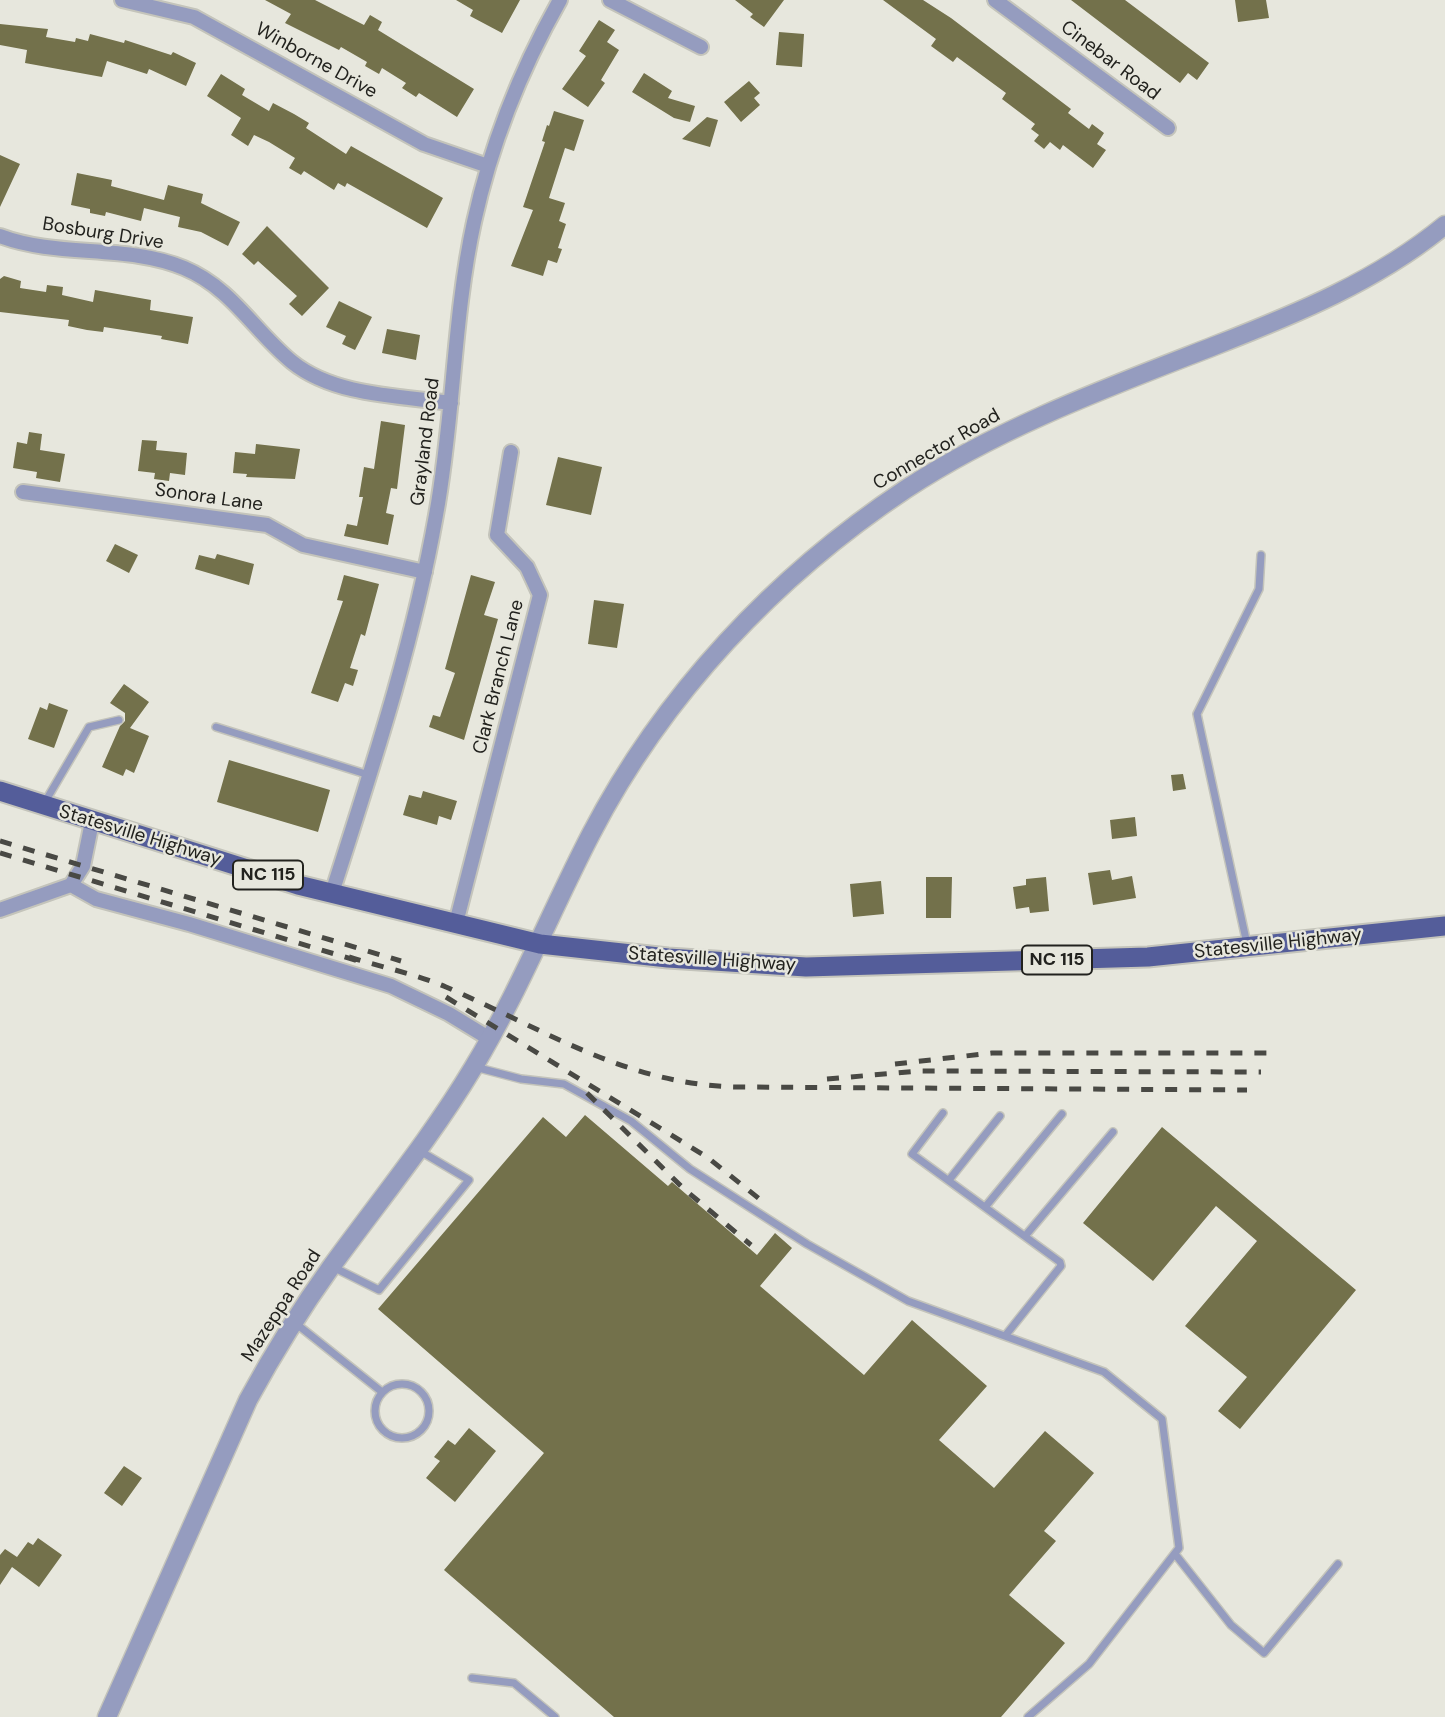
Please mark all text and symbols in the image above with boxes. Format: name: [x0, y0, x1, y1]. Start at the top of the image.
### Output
street label: Cinebar Road: [1056, 16, 1164, 106]
street label: Winborne Drive: [251, 18, 381, 104]
street label: Bosburg Drive: [41, 213, 165, 255]
street label: Grayland Road: [407, 377, 445, 507]
street label: Connector Road: [869, 404, 1005, 496]
street label: Sonora Lane: [153, 479, 265, 517]
street label: Clark Branch Lane: [469, 597, 529, 757]
street label: Statesville Highway: [56, 801, 224, 871]
road number: NC 115: [233, 860, 303, 890]
street label: Statesville Highway: [1193, 924, 1363, 964]
street label: Statesville Highway: [627, 943, 797, 977]
road number: NC 115: [1022, 945, 1092, 974]
street label: Mazeppa Road: [237, 1246, 327, 1366]

